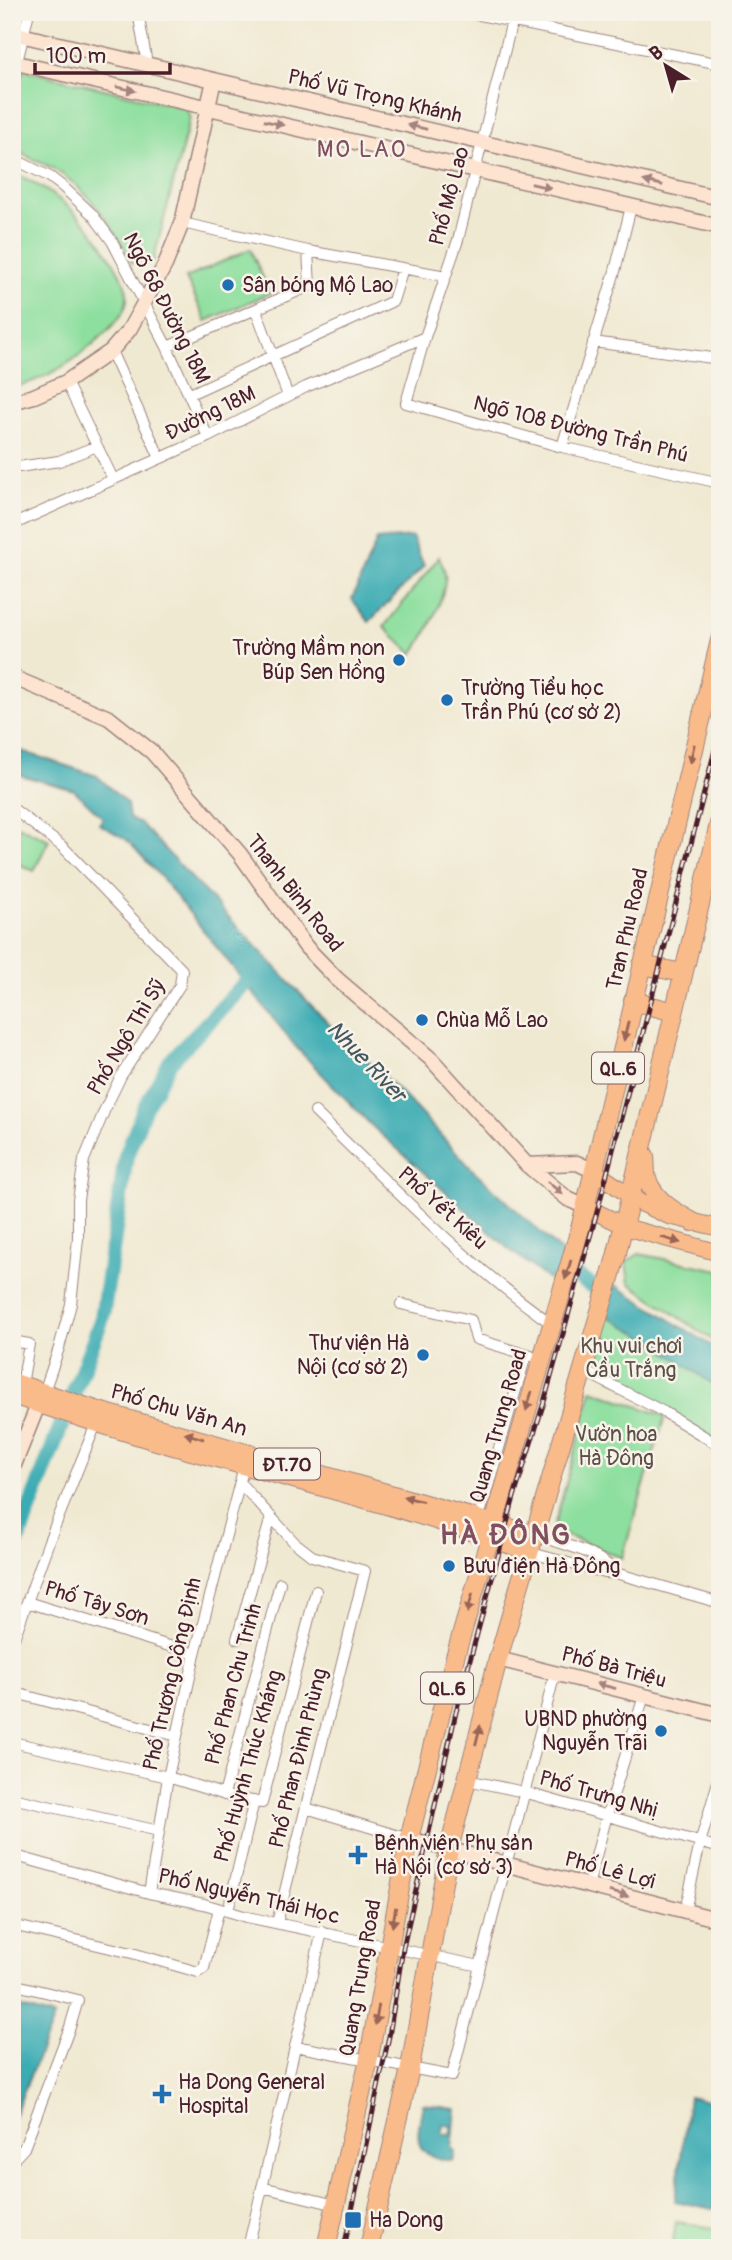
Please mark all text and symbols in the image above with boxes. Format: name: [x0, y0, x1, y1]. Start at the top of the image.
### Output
scale bar: [35, 32, 170, 76]
north arrow: [630, 32, 700, 102]
text: B: [645, 40, 668, 66]
text: 100 m: [46, 43, 106, 70]
street label: Phố Vũ Trọng Khánh: [285, 63, 464, 130]
one-way arrow: [115, 84, 137, 95]
one-way arrow: [263, 118, 285, 129]
one-way arrow: [406, 121, 428, 132]
district label: MO LAO: [317, 135, 407, 164]
street label: Phố Mộ Lao: [423, 144, 476, 249]
one-way arrow: [642, 177, 664, 188]
one-way arrow: [530, 180, 552, 191]
street label: Ngõ 68 Đường 18M: [117, 228, 216, 388]
place label: Sân bóng Mộ Lao: [242, 272, 393, 299]
marker: Sân bóng Mộ Lao: [220, 277, 236, 293]
street label: Đường 18M: [160, 380, 260, 447]
street label: Ngõ 108 Đường Trần Phú: [471, 389, 691, 469]
place label: Trường Mầm non Búp Sen Hồng: [232, 634, 385, 686]
marker: Trường Mầm non Búp Sen Hồng: [391, 652, 407, 668]
place label: Trường Tiểu học Trần Phú (cơ sở 2): [461, 675, 622, 726]
marker: Trường Tiểu học Trần Phú (cơ sở 2): [439, 692, 455, 708]
one-way arrow: [687, 743, 698, 765]
street label: Thanh Binh Road: [240, 829, 349, 958]
street label: Tran Phu Road: [600, 866, 655, 993]
street label: Phố Ngô Thì Sỹ: [81, 974, 172, 1100]
place label: Chùa Mỗ Lao: [436, 1007, 548, 1034]
marker: Chùa Mỗ Lao: [414, 1012, 430, 1028]
water label: Nhue River: [321, 1014, 415, 1110]
one-way arrow: [620, 1020, 631, 1042]
road number: QL.6: [592, 1052, 644, 1084]
street label: Phố Yết Kiêu: [392, 1161, 493, 1256]
one-way arrow: [547, 1180, 564, 1195]
one-way arrow: [660, 1235, 682, 1246]
one-way arrow: [562, 1260, 572, 1281]
place label: Thư viện Hà Nội (cơ sở 2): [297, 1330, 409, 1381]
park label: Khu vui chơi Cầu Trắng: [580, 1333, 682, 1384]
street label: Quang Trung Road: [464, 1346, 533, 1506]
marker: Thư viện Hà Nội (cơ sở 2): [415, 1347, 431, 1363]
street label: Phố Chu Văn An: [107, 1378, 250, 1443]
one-way arrow: [523, 1391, 533, 1412]
park label: Vườn hoa Hà Đông: [575, 1421, 657, 1472]
one-way arrow: [184, 1431, 205, 1441]
road number: ĐT.70: [254, 1448, 320, 1480]
one-way arrow: [402, 1494, 423, 1504]
district label: HÀ ĐÔNG: [440, 1518, 572, 1553]
place label: Bưu điện Hà Đông: [463, 1553, 620, 1580]
marker: Bưu điện Hà Đông: [441, 1558, 457, 1574]
street label: Phố Tây Sơn: [41, 1575, 152, 1632]
street label: Phố Trương Công Định: [137, 1575, 208, 1773]
one-way arrow: [464, 1593, 475, 1615]
street label: Phố Phan Chu Trinh: [199, 1600, 268, 1768]
street label: Phố Bà Triệu: [558, 1641, 669, 1694]
street label: Phố Phan Đình Phùng: [263, 1665, 334, 1851]
street label: Phố Huỳnh Thúc Kháng: [208, 1667, 289, 1865]
road number: QL.6: [421, 1672, 473, 1704]
one-way arrow: [595, 1680, 617, 1691]
place label: UBND phường Nguyễn Trãi: [524, 1706, 647, 1757]
marker: UBND phường Nguyễn Trãi: [653, 1723, 669, 1739]
one-way arrow: [473, 1724, 484, 1746]
street label: Phố Trưng Nhị: [536, 1765, 662, 1824]
place label: Bệnh viện Phụ sản Hà Nội (cơ sở 3): [374, 1830, 533, 1881]
marker: Bệnh viện Phụ sản Hà Nội (cơ sở 3): [348, 1845, 368, 1865]
street label: Phố Lê Lợi: [562, 1845, 658, 1896]
street label: Phố Nguyễn Thái Học: [155, 1862, 342, 1931]
one-way arrow: [608, 1889, 630, 1900]
street label: Quang Trung Road: [333, 1897, 388, 2059]
one-way arrow: [389, 1906, 400, 1928]
one-way arrow: [371, 2004, 382, 2026]
place label: Ha Dong General Hospital: [178, 2069, 325, 2120]
marker: Ha Dong General Hospital: [152, 2084, 172, 2104]
place label: Ha Dong: [369, 2207, 443, 2234]
marker: Ha Dong: [343, 2210, 363, 2230]

